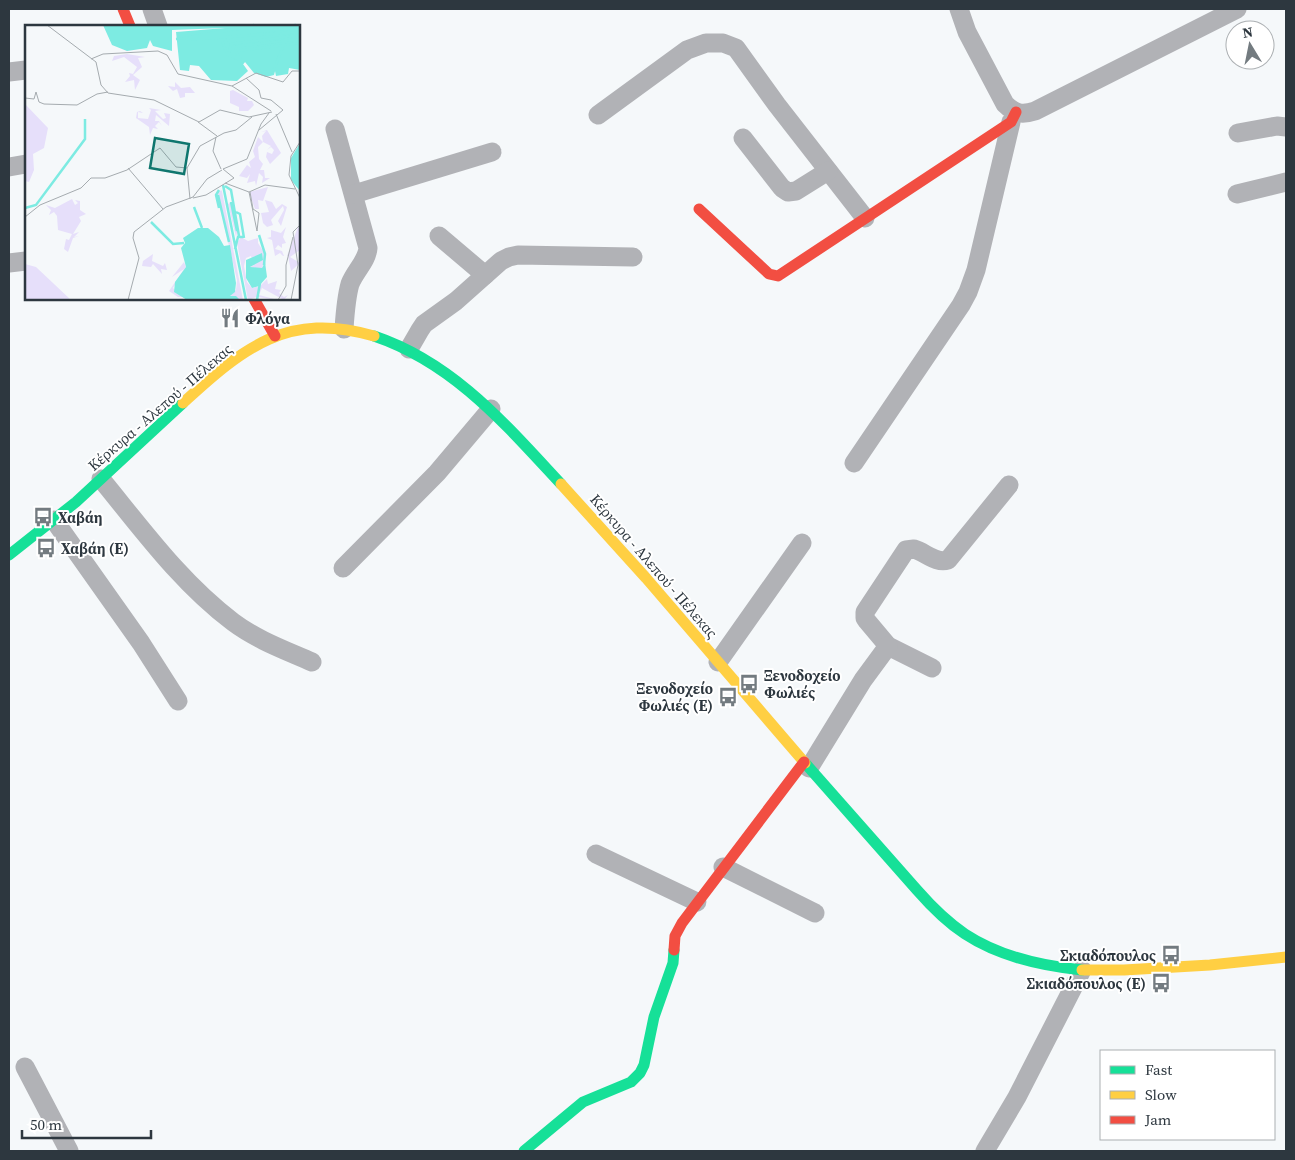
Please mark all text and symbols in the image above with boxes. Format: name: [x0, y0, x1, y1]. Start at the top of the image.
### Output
north arrow: [1225, 20, 1275, 70]
text: N: [1241, 21, 1255, 43]
inset map: [25, 25, 300, 300]
restaurant icon: Φλόγα: [219, 307, 241, 329]
place label: Φλόγα: [245, 308, 290, 329]
street label: Κέρκυρα - Αλεπού - Πέλεκας: [83, 338, 237, 476]
street label: Κέρκυρα - Αλεπού - Πέλεκας: [585, 489, 723, 643]
bus stop icon: Χαβάη: [32, 506, 54, 528]
place label: Χαβάη: [58, 507, 102, 528]
bus stop icon: Χαβάη (Ε): [35, 537, 57, 559]
place label: Χαβάη (Ε): [61, 538, 129, 559]
place label: Ξενοδοχείο Φωλιές: [764, 665, 840, 703]
bus stop icon: Ξενοδοχείο Φωλιές: [738, 673, 760, 695]
place label: Ξενοδοχείο Φωλιές (E): [637, 678, 713, 716]
bus stop icon: Ξενοδοχείο Φωλιές (E): [717, 686, 739, 708]
bus stop icon: Σκιαδόπουλος: [1160, 944, 1182, 966]
place label: Σκιαδόπουλος: [1060, 945, 1156, 966]
bus stop icon: Σκιαδόπουλος (E): [1150, 972, 1172, 994]
place label: Σκιαδόπουλος (E): [1027, 973, 1146, 994]
legend: [1100, 1050, 1275, 1140]
text: Fast: [1145, 1059, 1172, 1080]
text: Slow: [1145, 1084, 1177, 1105]
scale bar: [22, 1108, 151, 1140]
text: Jam: [1144, 1109, 1172, 1130]
text: 50 m: [30, 1114, 62, 1135]

